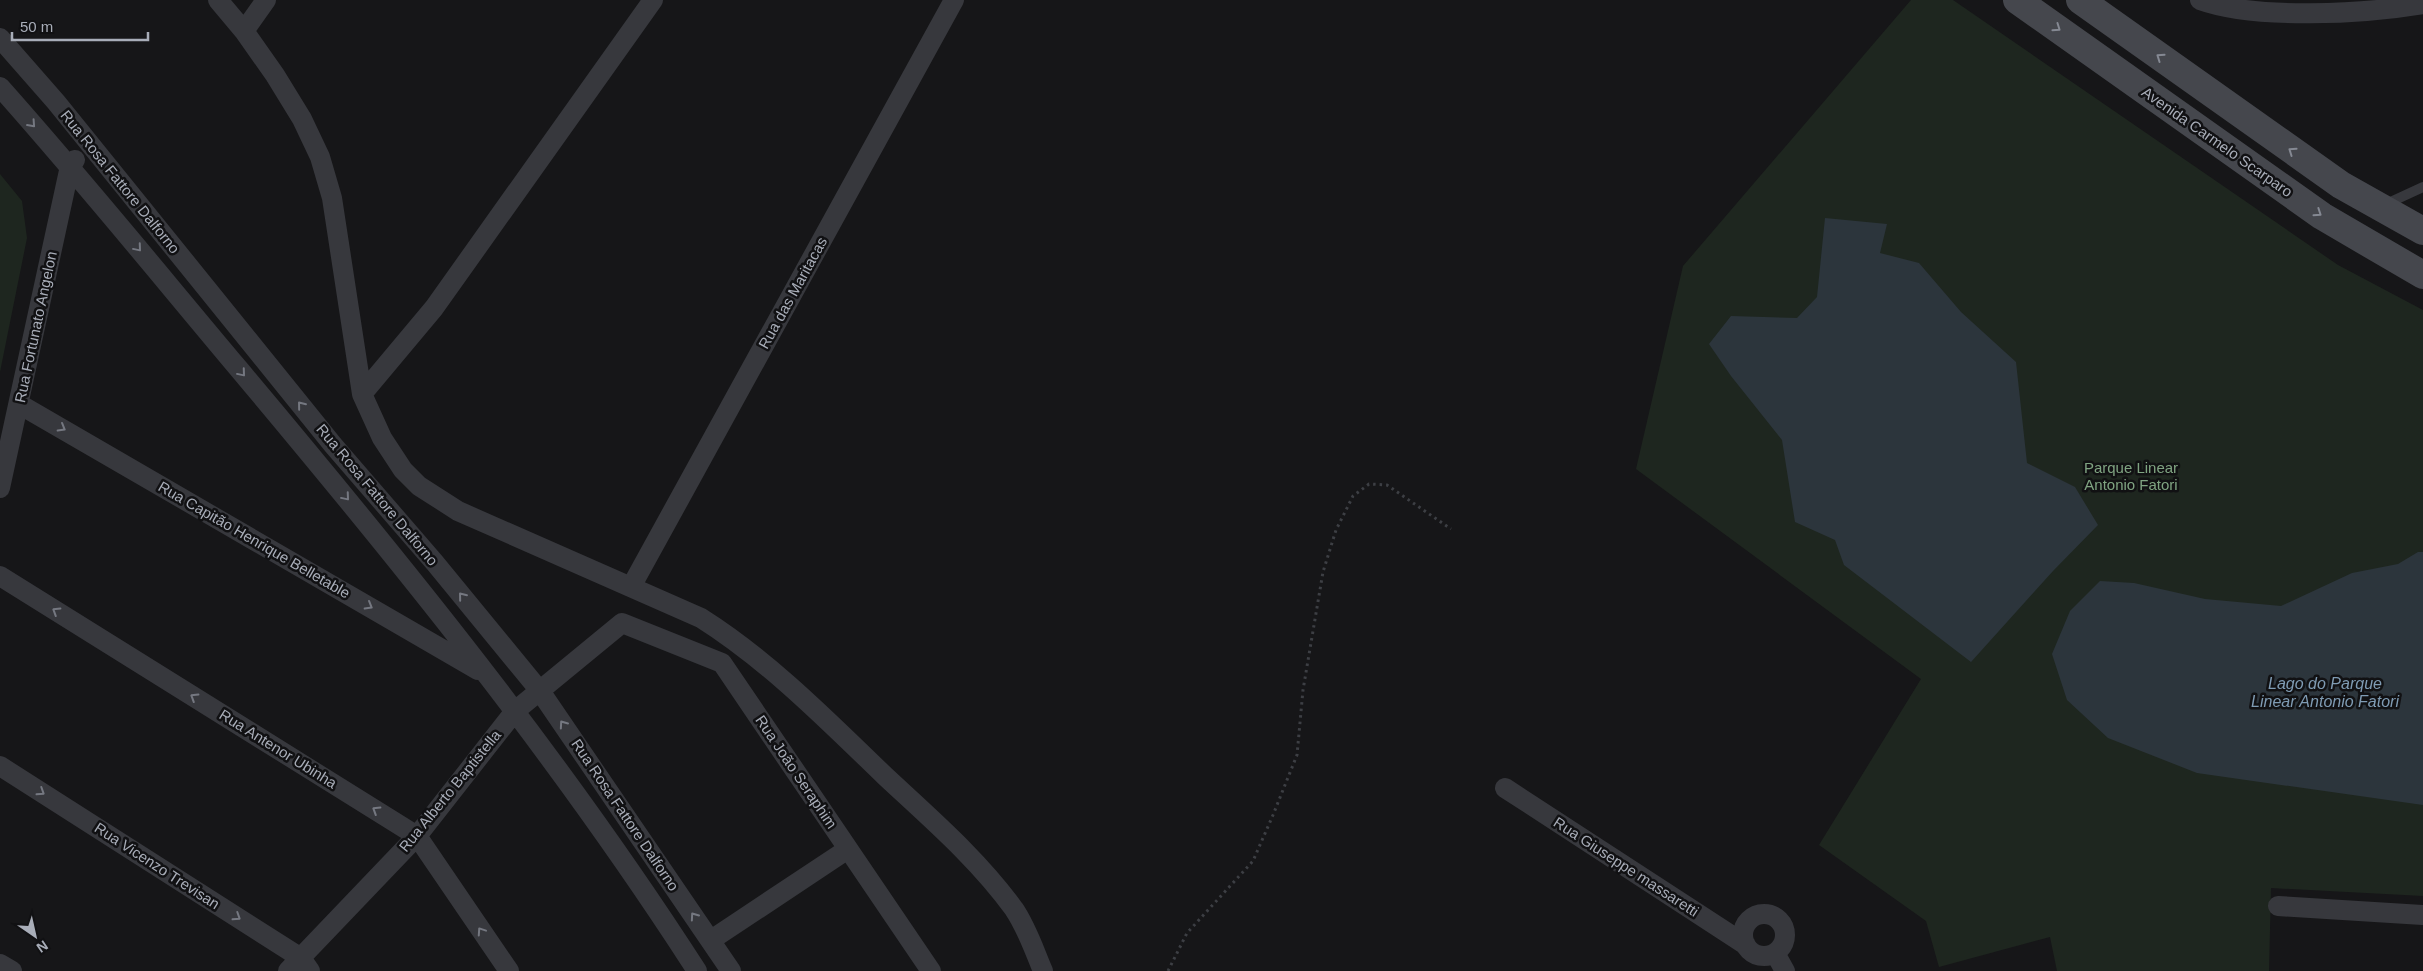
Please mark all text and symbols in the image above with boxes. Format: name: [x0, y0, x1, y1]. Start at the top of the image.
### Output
scale bar: [12, 10, 149, 42]
text: 50 m: [20, 18, 53, 35]
one-way arrow: [2051, 22, 2060, 31]
one-way arrow: [2156, 54, 2166, 63]
street label: Avenida Carmelo Scarparo: [2139, 83, 2296, 200]
street label: Rua Rosa Fattore Dalforno: [57, 107, 183, 257]
one-way arrow: [27, 118, 36, 127]
one-way arrow: [2289, 148, 2298, 157]
one-way arrow: [2312, 207, 2322, 216]
street label: Rua das Maritacas: [755, 234, 830, 352]
one-way arrow: [132, 242, 141, 251]
street label: Rua Fortunato Angelon: [11, 250, 60, 404]
one-way arrow: [236, 367, 245, 376]
one-way arrow: [299, 402, 307, 411]
street label: Rua Rosa Fattore Dalforno: [313, 421, 442, 569]
one-way arrow: [56, 422, 65, 432]
park label: Parque Linear Antonio Fatori: [2084, 459, 2178, 493]
street label: Rua Capitão Henrique Belletable: [155, 478, 353, 602]
one-way arrow: [341, 491, 349, 500]
one-way arrow: [459, 593, 468, 602]
one-way arrow: [363, 600, 372, 610]
one-way arrow: [53, 607, 62, 617]
water label: Lago do Parque Linear Antonio Fatori: [2251, 675, 2399, 710]
one-way arrow: [191, 693, 200, 703]
street label: Rua Antenor Ubinha: [216, 706, 341, 792]
street label: Rua João Seraphim: [752, 712, 841, 831]
one-way arrow: [560, 720, 569, 730]
street label: Rua Alberto Baptistella: [395, 726, 504, 855]
street label: Rua Rosa Fattore Dalforno: [568, 736, 683, 894]
one-way arrow: [35, 786, 45, 795]
one-way arrow: [373, 807, 382, 817]
street label: Rua Giuseppe massaretti: [1551, 813, 1702, 920]
street label: Rua Vicenzo Trevisan: [92, 819, 223, 912]
north arrow: [10, 911, 60, 961]
one-way arrow: [231, 911, 241, 920]
one-way arrow: [691, 912, 700, 922]
one-way arrow: [478, 927, 488, 936]
text: N: [34, 937, 51, 956]

